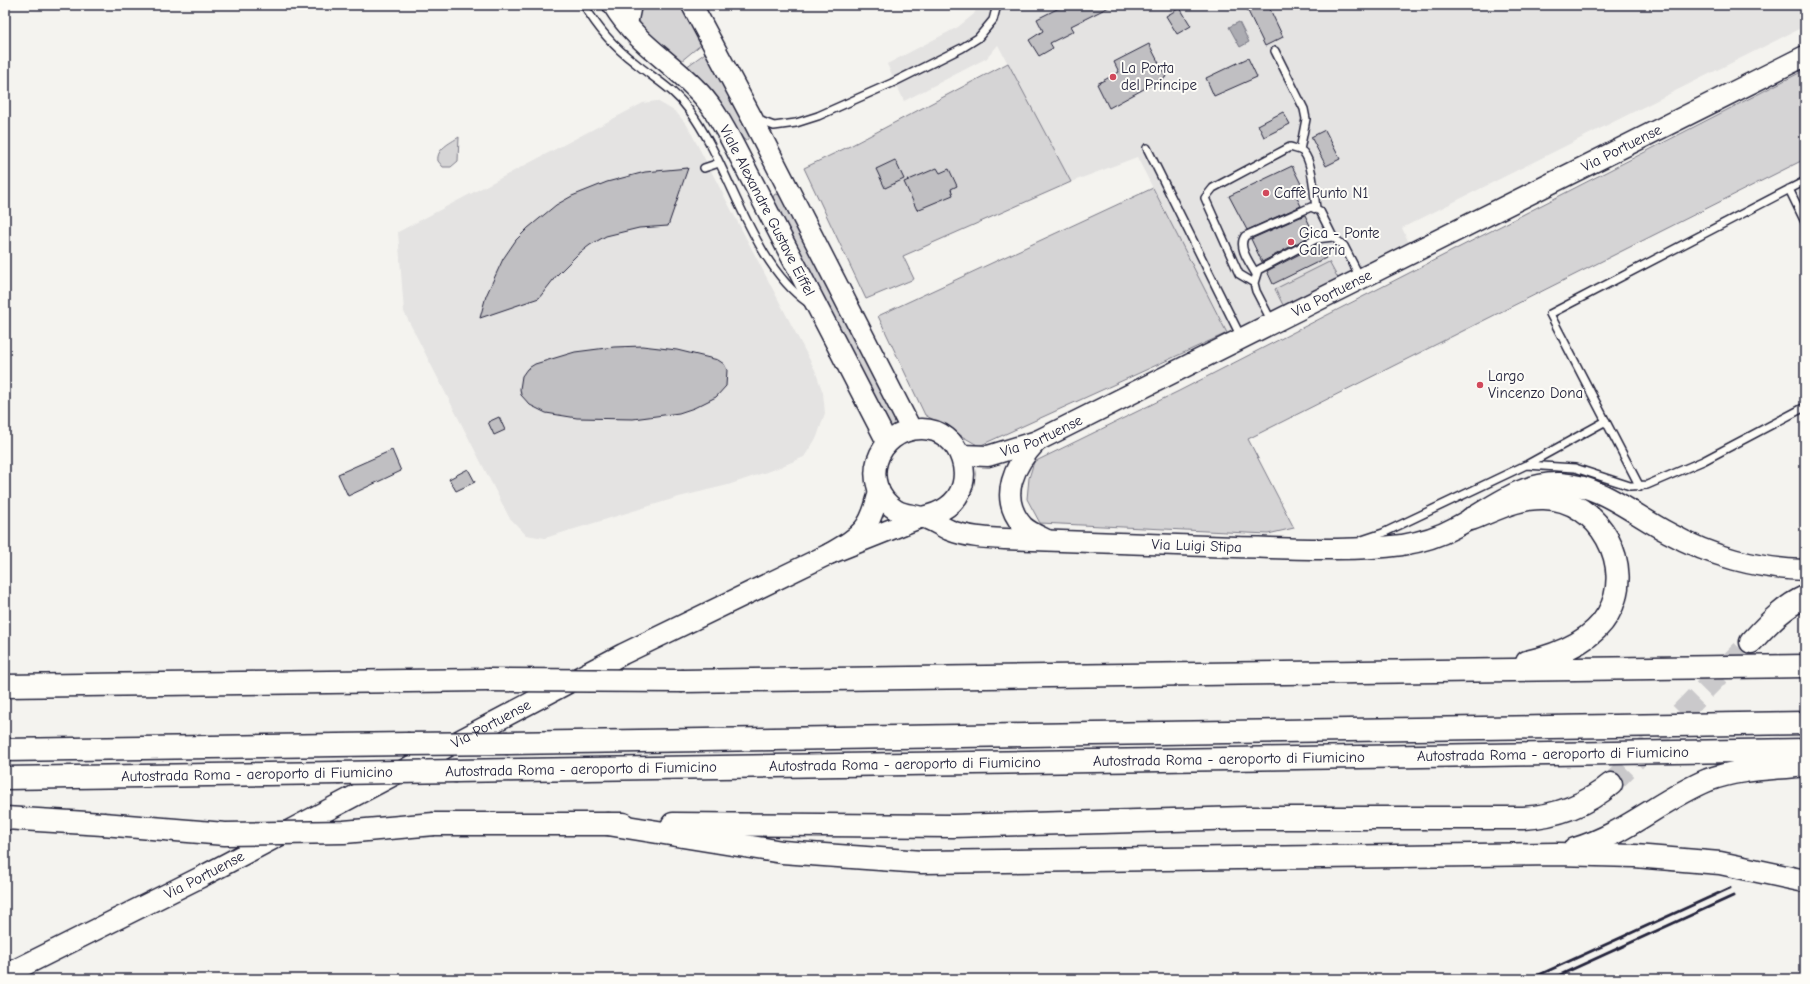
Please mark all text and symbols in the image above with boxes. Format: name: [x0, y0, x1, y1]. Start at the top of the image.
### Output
place label: La Porta del Principe: [1121, 59, 1197, 94]
marker: La Porta del Principe: [1108, 72, 1118, 82]
street label: Via Portuense: [1578, 120, 1665, 176]
street label: Viale Alexandre Gustave Eiffel: [716, 122, 819, 299]
place label: Caffè Punto N1: [1274, 184, 1368, 202]
marker: Caffè Punto N1: [1261, 188, 1271, 198]
place label: Gica - Ponte Galeria: [1299, 224, 1380, 259]
marker: Gica - Ponte Galeria: [1286, 237, 1296, 247]
street label: Via Portuense: [1289, 265, 1375, 321]
place label: Largo Vincenzo Dona: [1488, 367, 1583, 402]
marker: Largo Vincenzo Dona: [1475, 380, 1485, 390]
street label: Via Portuense: [998, 411, 1086, 461]
street label: Via Luigi Stipa: [1151, 535, 1242, 556]
street label: Via Portuense: [448, 695, 534, 752]
street label: Autostrada Roma - aeroporto di Fiumicino: [1417, 743, 1689, 765]
street label: Autostrada Roma - aeroporto di Fiumicino: [1093, 748, 1365, 770]
street label: Autostrada Roma - aeroporto di Fiumicino: [769, 753, 1041, 775]
street label: Autostrada Roma - aeroporto di Fiumicino: [445, 758, 717, 780]
street label: Autostrada Roma - aeroporto di Fiumicino: [121, 763, 393, 785]
street label: Via Portuense: [161, 847, 248, 903]

